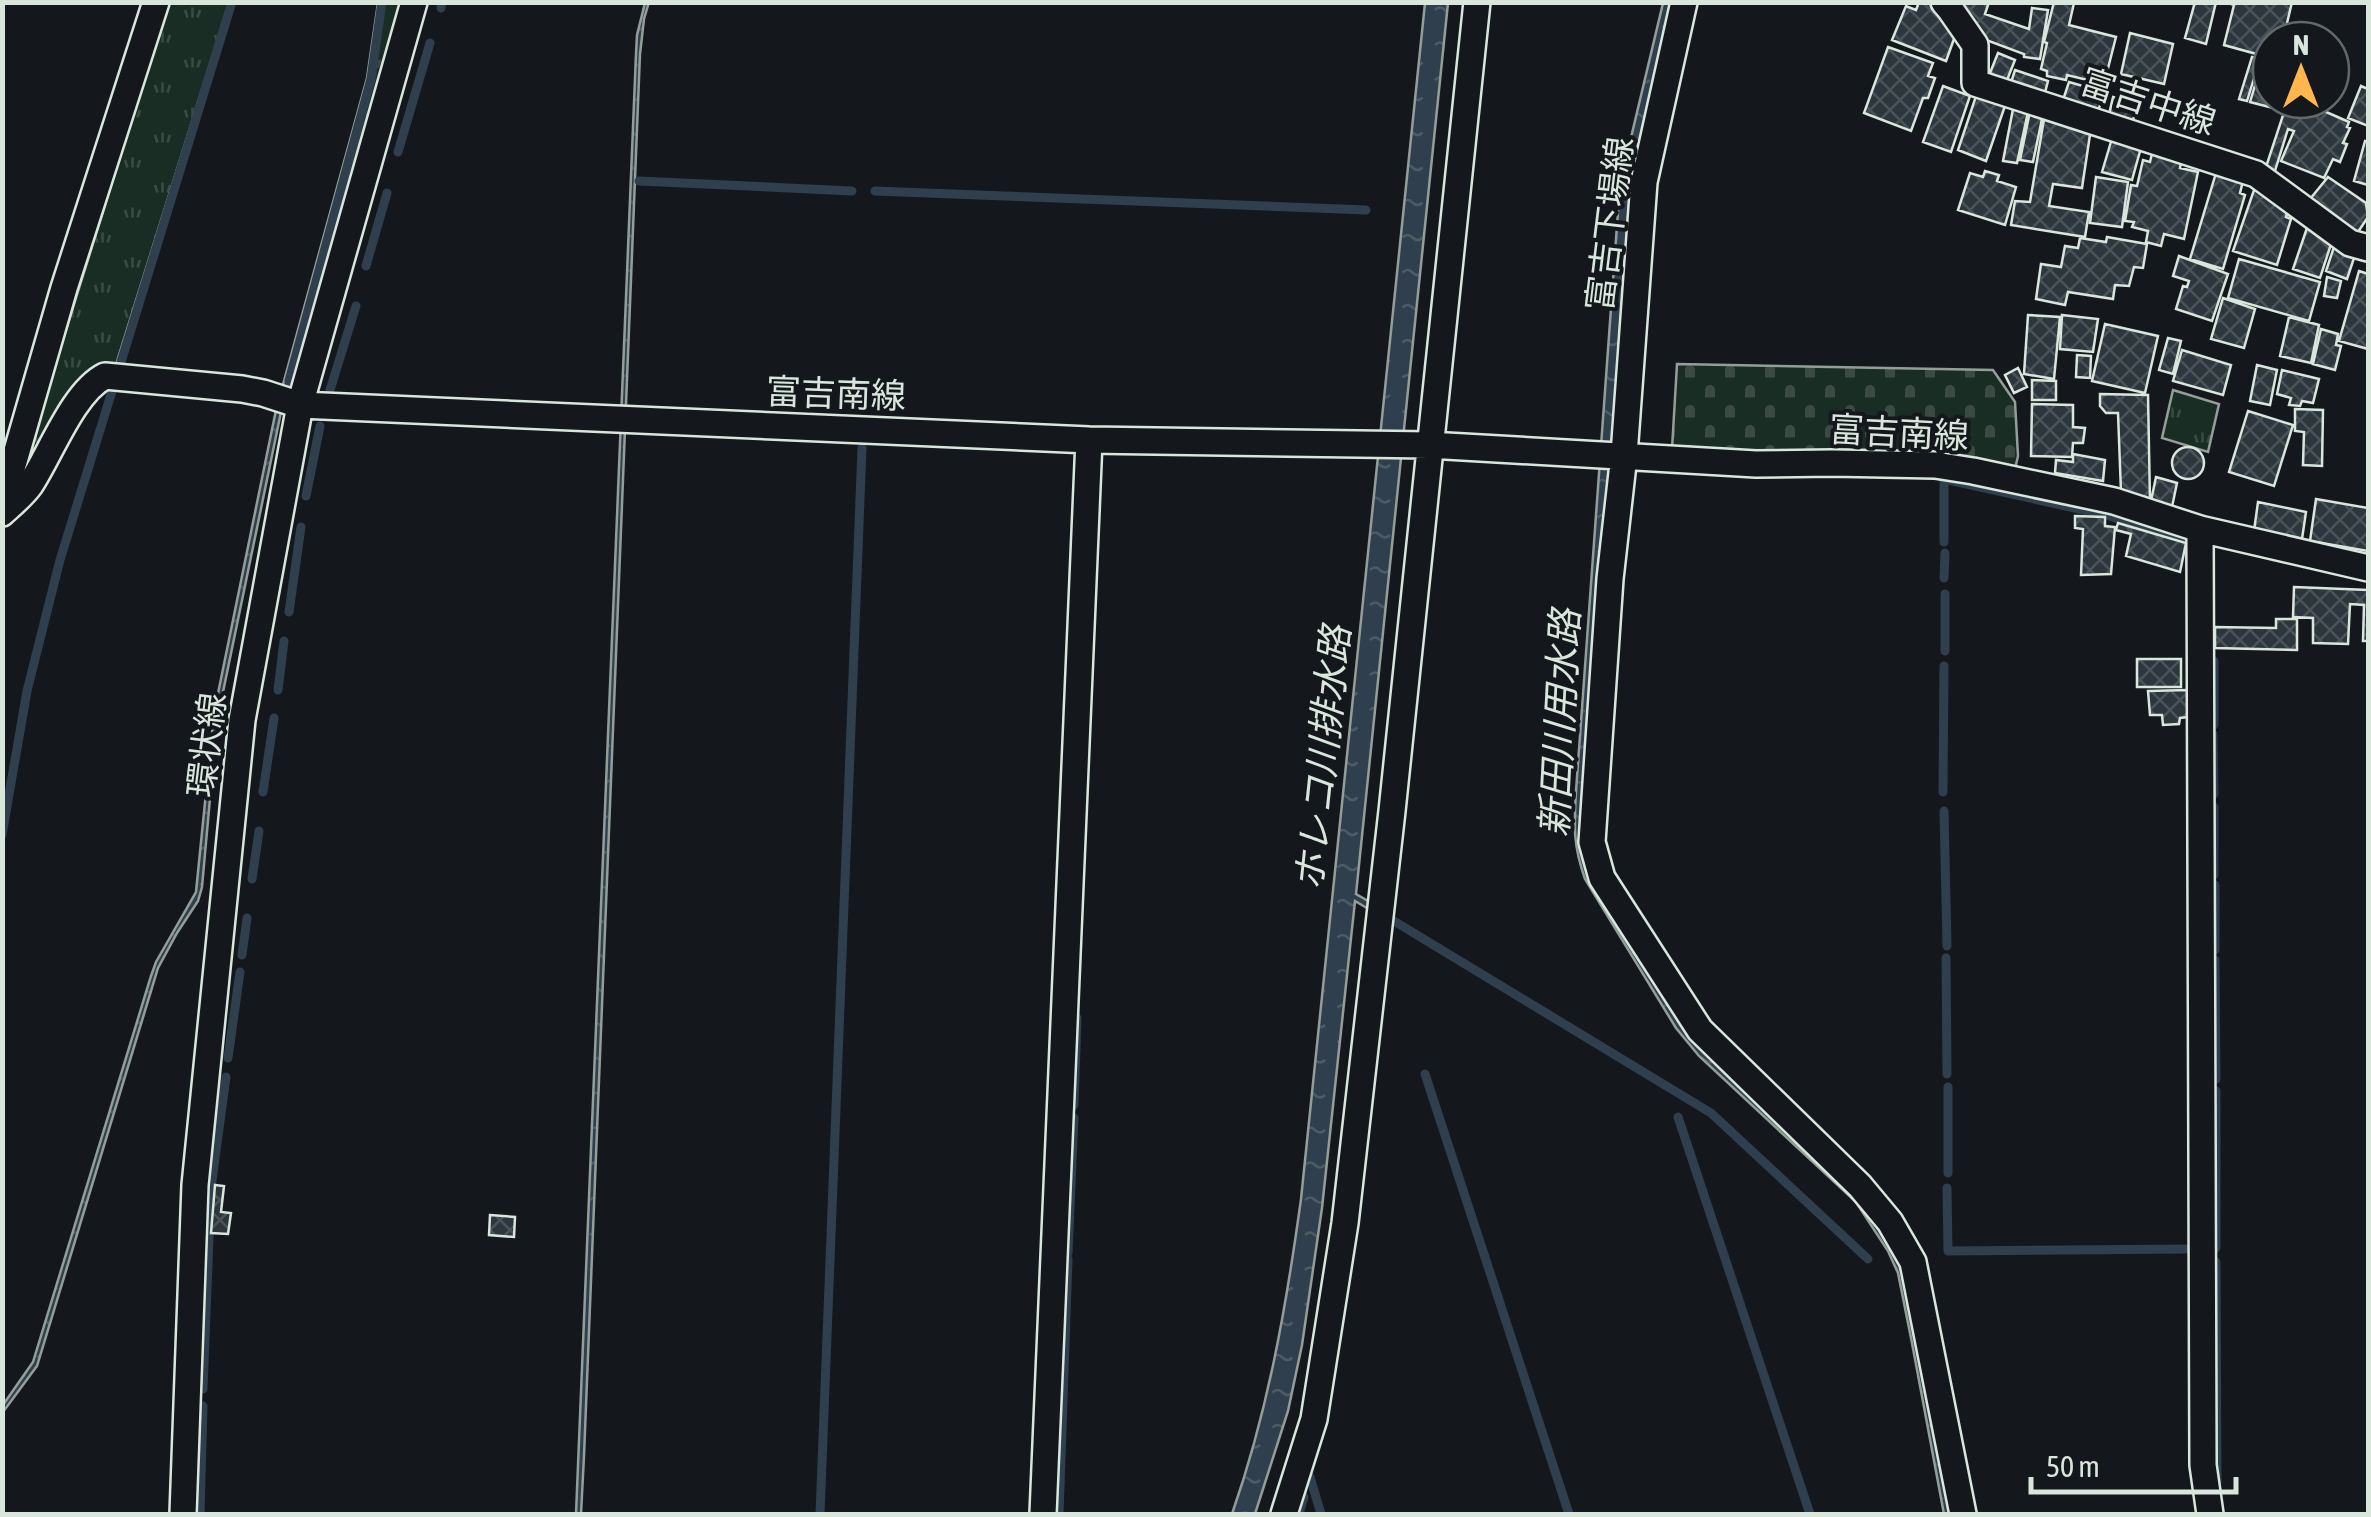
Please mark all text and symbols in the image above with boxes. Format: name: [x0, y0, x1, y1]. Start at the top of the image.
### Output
north arrow: [2251, 20, 2351, 120]
text: N: [2293, 29, 2309, 61]
street label: 富吉中線: [2076, 60, 2221, 142]
street label: 富吉下場線: [1578, 135, 1640, 313]
street label: 富吉南線: [765, 371, 907, 415]
street label: 富吉南線: [1828, 408, 1970, 456]
water label: 新田川用水路: [1532, 605, 1587, 838]
water label: ホレコ川排水路: [1287, 620, 1358, 892]
street label: 環状線: [180, 690, 232, 799]
scale bar: [2031, 1432, 2236, 1494]
text: 50 m: [2046, 1449, 2100, 1483]

